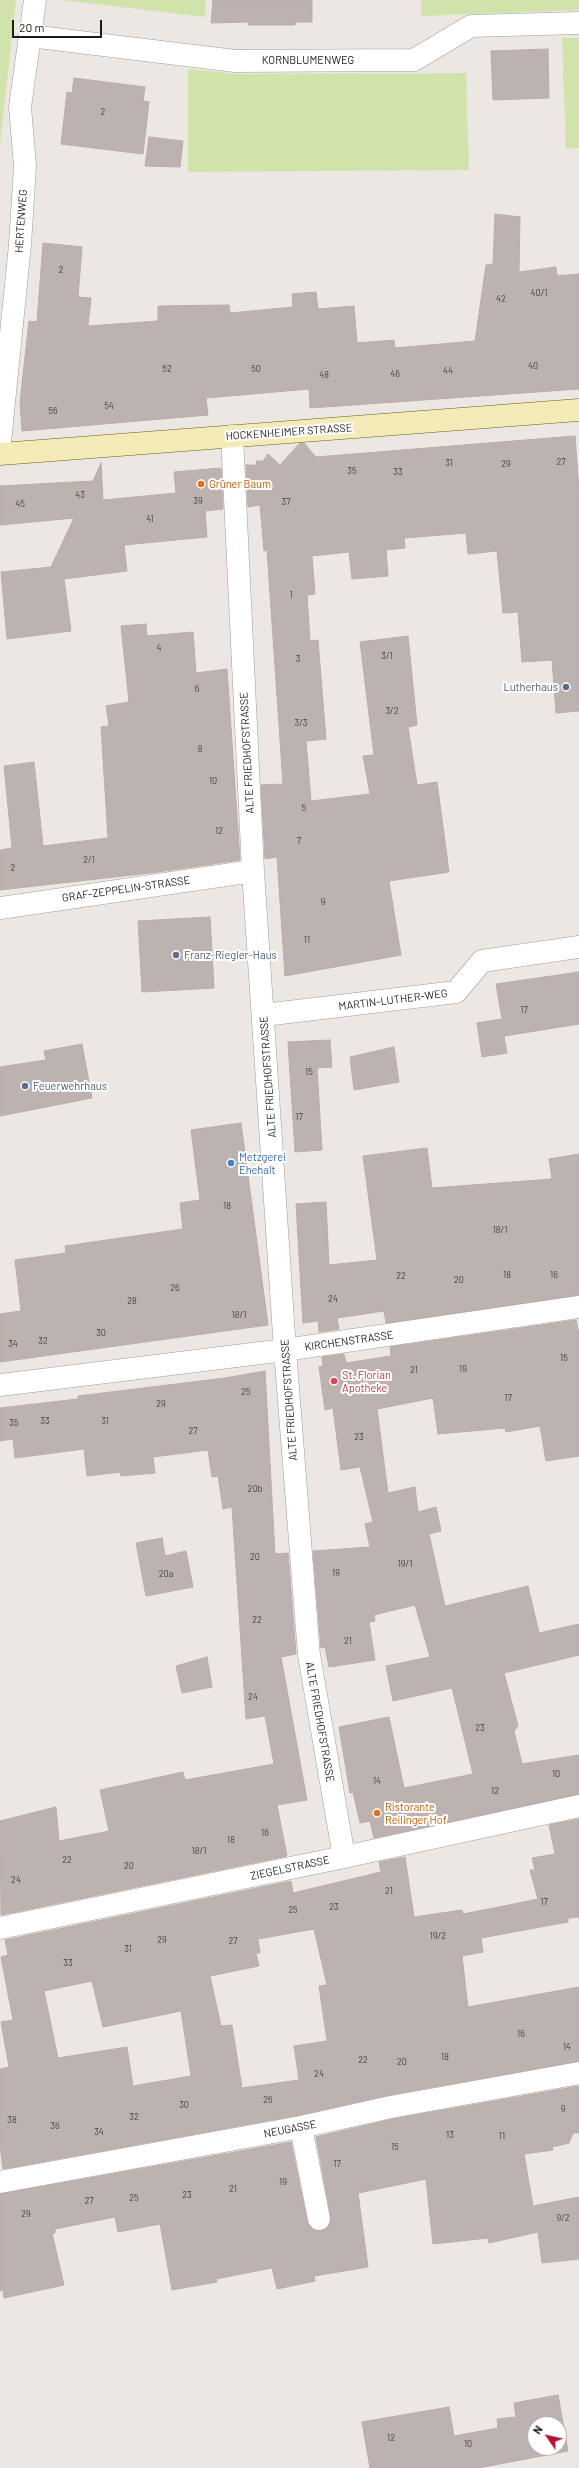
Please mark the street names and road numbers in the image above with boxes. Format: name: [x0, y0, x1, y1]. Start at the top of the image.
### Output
street label: KORNBLUMENWEG: [262, 53, 354, 67]
street label: HERTENWEG: [12, 189, 30, 253]
street label: HOCKENHEIMER STRASSE: [225, 421, 353, 443]
street label: ALTE FRIEDHOFSTRASSE: [237, 692, 257, 814]
street label: GRAF-ZEPPELIN-STRASSE: [61, 873, 191, 905]
street label: MARTIN-LUTHER-WEG: [338, 987, 448, 1013]
street label: ALTE FRIEDHOFSTRASSE: [257, 1016, 279, 1138]
street label: KIRCHENSTRASSE: [304, 1328, 394, 1354]
street label: ALTE FRIEDHOFSTRASSE: [278, 1339, 300, 1461]
street label: ALTE FRIEDHOFSTRASSE: [303, 1661, 337, 1783]
street label: ZIEGELSTRASSE: [249, 1853, 331, 1883]
street label: NEUGASSE: [263, 2117, 317, 2141]

